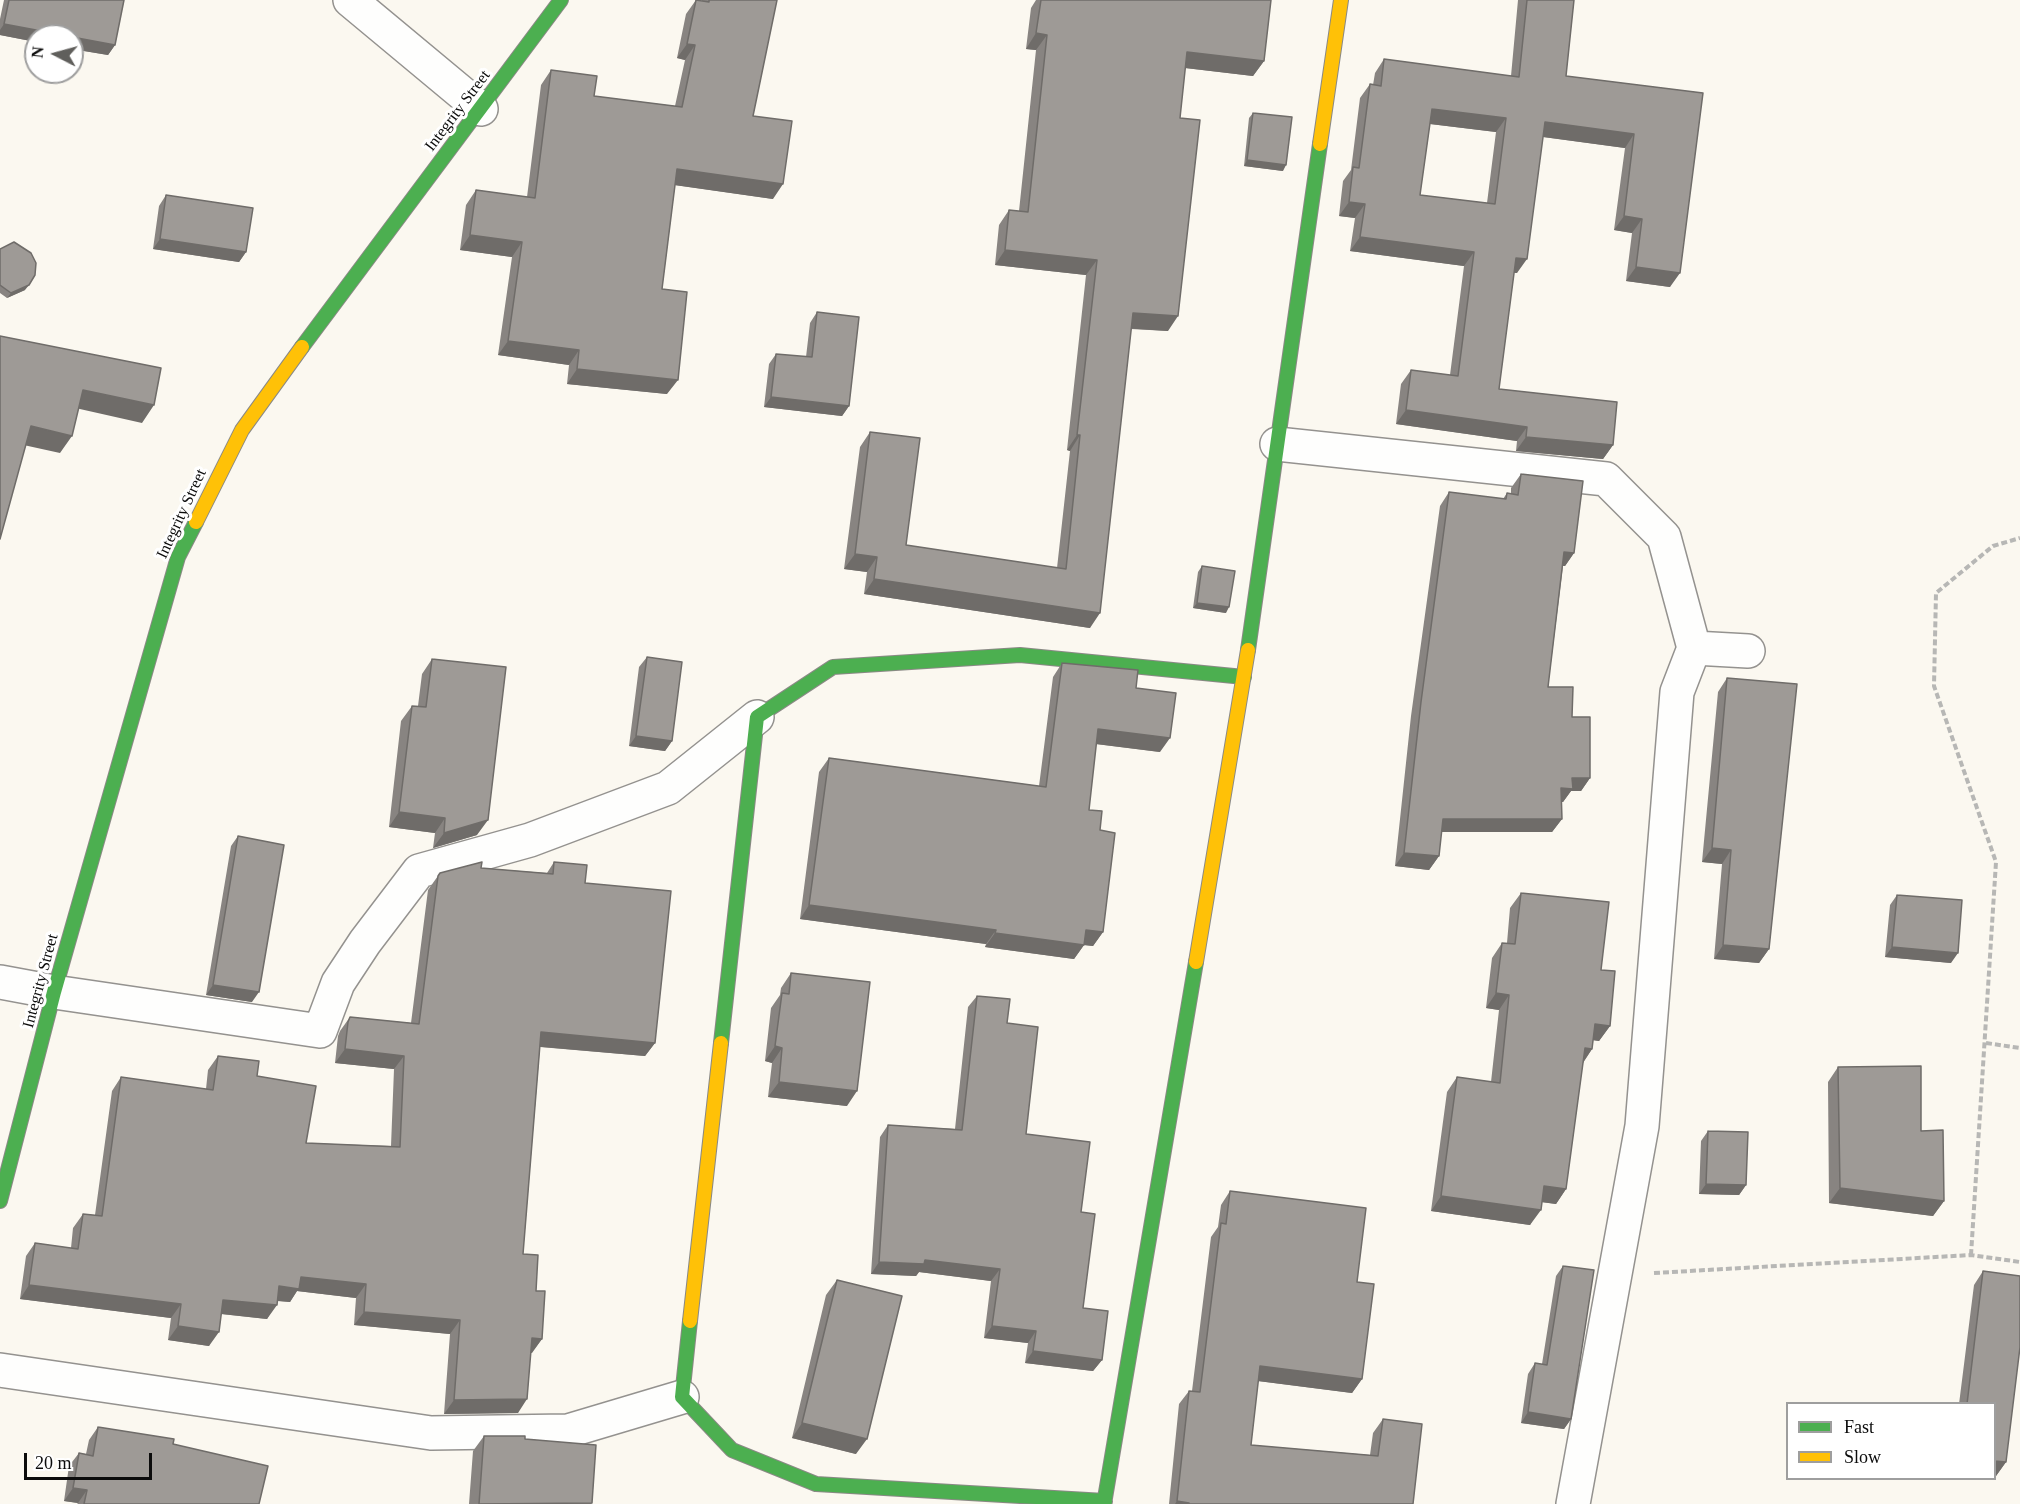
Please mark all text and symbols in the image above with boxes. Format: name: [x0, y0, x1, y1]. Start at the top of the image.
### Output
north arrow: [24, 24, 84, 84]
text: N: [29, 46, 47, 59]
street label: Integrity Street: [421, 67, 495, 155]
street label: Integrity Street: [153, 466, 211, 562]
street label: Integrity Street: [19, 932, 63, 1030]
legend: [1786, 1402, 1996, 1480]
text: Fast: [1844, 1417, 1874, 1437]
scale bar: [27, 1441, 154, 1479]
text: Slow: [1844, 1447, 1881, 1467]
text: 20 m: [35, 1453, 72, 1473]

